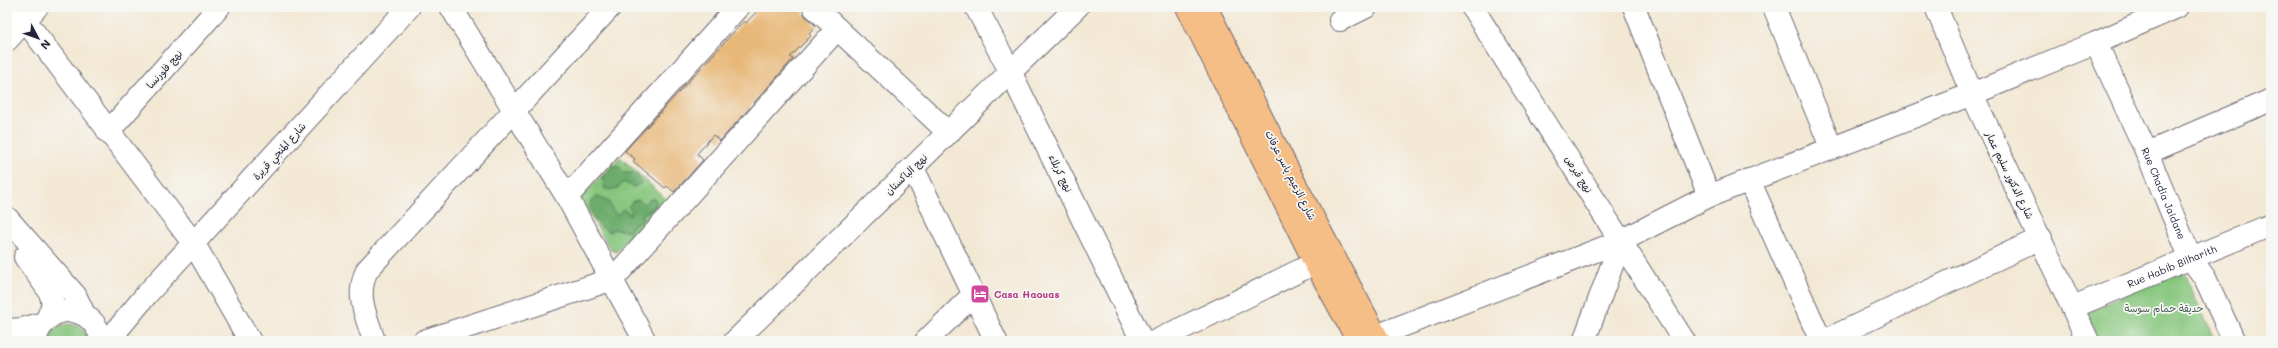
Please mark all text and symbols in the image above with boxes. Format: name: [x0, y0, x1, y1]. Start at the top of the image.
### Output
north arrow: [18, 18, 58, 58]
text: N: [38, 37, 54, 53]
street label: نهج فلورنسا: [143, 47, 186, 92]
street label: شارع المنجي قريرة: [249, 119, 311, 185]
street label: شارع الزعيم ياسر عرفات: [1261, 128, 1320, 223]
street label: شارع الدكتور سليم عمار: [1981, 128, 2038, 222]
street label: Rue Chadia Jaidane: [2138, 145, 2189, 241]
street label: نهج الباكستان: [882, 150, 931, 198]
street label: نهج كربلاء: [1045, 152, 1076, 195]
street label: نهج قبرص: [1561, 153, 1596, 196]
street label: Rue Habib Bilharith: [2125, 241, 2219, 291]
hotel icon: Casa Haouas: [969, 283, 991, 305]
place label: Casa Haouas: [994, 287, 1060, 301]
park label: حديقة حمام سوسة: [2125, 301, 2204, 316]

